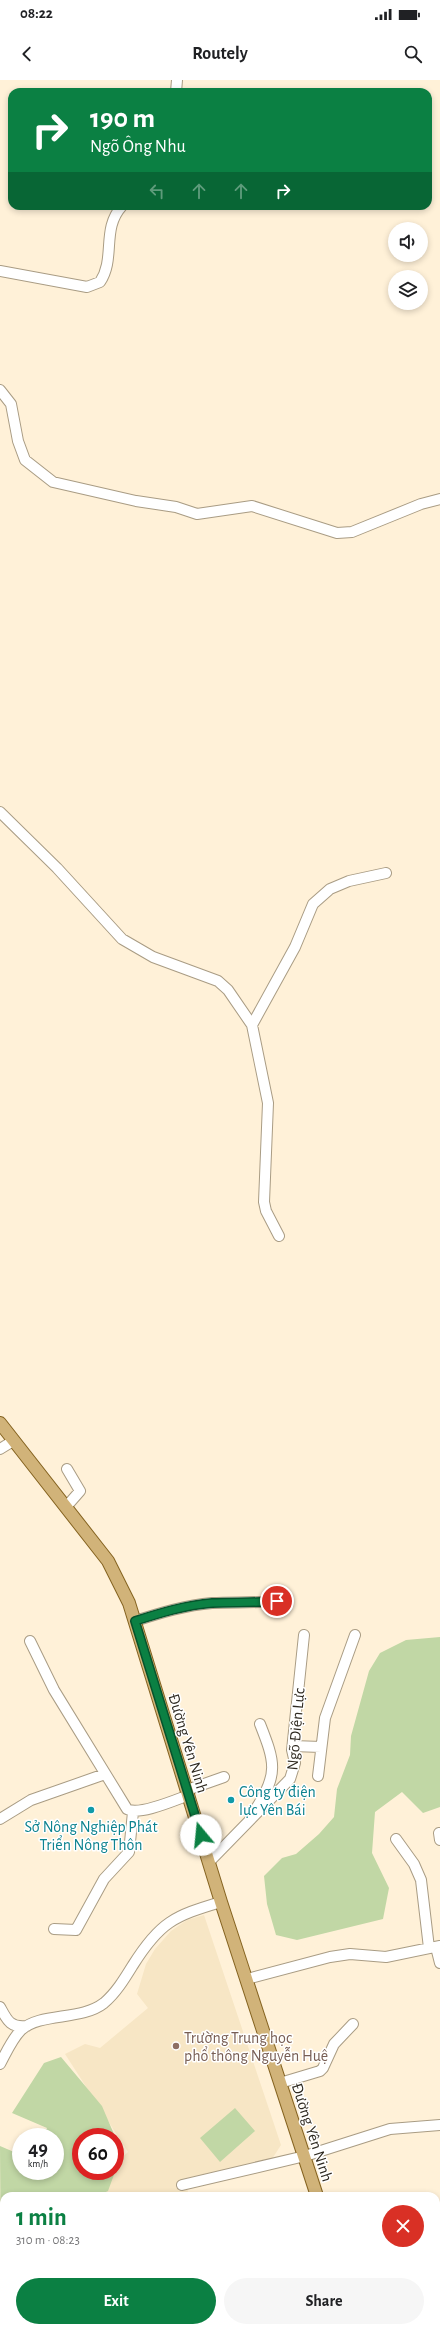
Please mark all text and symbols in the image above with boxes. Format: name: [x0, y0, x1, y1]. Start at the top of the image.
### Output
text: 08:22: [20, 6, 53, 21]
icon: back: [16, 43, 38, 65]
icon: search: [402, 43, 424, 65]
text: Routely: [192, 45, 248, 63]
icon: right: [24, 104, 76, 156]
text: 190 m: [90, 105, 155, 133]
text: Ngõ Ông Nhu: [90, 138, 186, 156]
icon: left: [146, 180, 168, 202]
icon: ahead: [188, 180, 210, 202]
icon: ahead: [230, 180, 252, 202]
icon: right: [272, 180, 294, 202]
map controls: [388, 222, 428, 310]
button: sound: [388, 222, 428, 262]
button: layers: [388, 270, 428, 310]
pin: [260, 1584, 294, 1618]
icon: arrive: [266, 1590, 288, 1612]
street label: Ngõ Điện Lực: [284, 1687, 308, 1771]
street label: Đường Yên Ninh: [165, 1692, 211, 1795]
place label: Công ty điện lực Yên Bái: [239, 1784, 316, 1818]
marker: Công ty điện lực Yên Bái: [226, 1795, 236, 1805]
marker: Sở Nông Nghiệp Phát Triển Nông Thôn: [86, 1805, 96, 1815]
position arrow: [180, 1814, 222, 1856]
place label: Sở Nông Nghiệp Phát Triển Nông Thôn: [24, 1819, 158, 1853]
place label: Trường Trung học phổ thông Nguyễn Huệ: [184, 2030, 328, 2065]
marker: Trường Trung học phổ thông Nguyễn Huệ: [171, 2041, 181, 2051]
street label: Đường Yên Ninh: [289, 2081, 336, 2184]
speed limit sign: 60: [72, 2128, 124, 2180]
text: 49: [28, 2139, 48, 2159]
text: km/h: [28, 2159, 48, 2169]
button: close: [382, 2205, 424, 2247]
text: 1 min: [16, 2206, 67, 2230]
text: 310 m · 08:23: [16, 2234, 80, 2247]
button: Exit: [16, 2278, 216, 2324]
button: Share: [224, 2278, 424, 2324]

